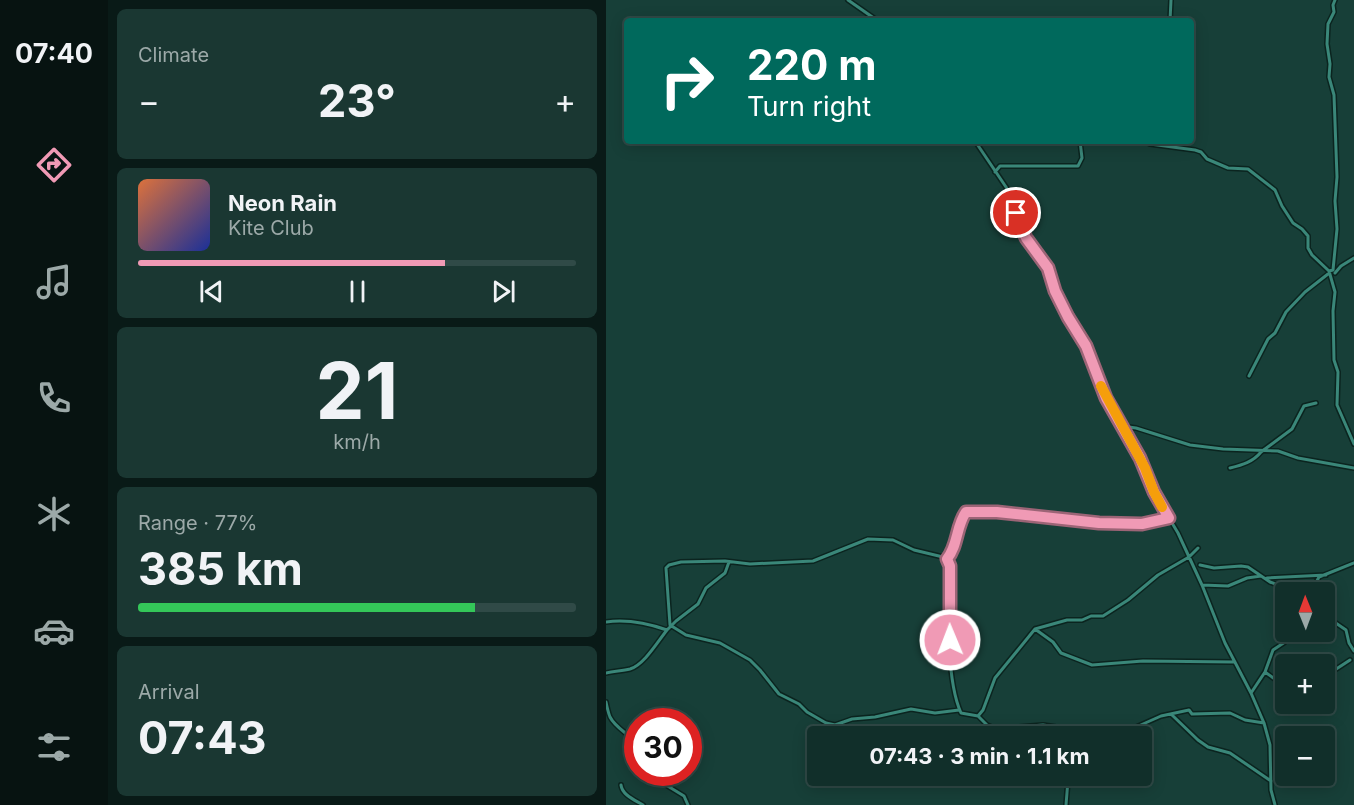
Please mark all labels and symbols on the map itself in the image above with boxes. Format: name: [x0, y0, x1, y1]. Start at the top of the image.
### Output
pin: [990, 187, 1041, 238]
north arrow: [1275, 582, 1335, 642]
position arrow: [918, 608, 982, 672]
speed limit sign: 30: [624, 708, 702, 786]

